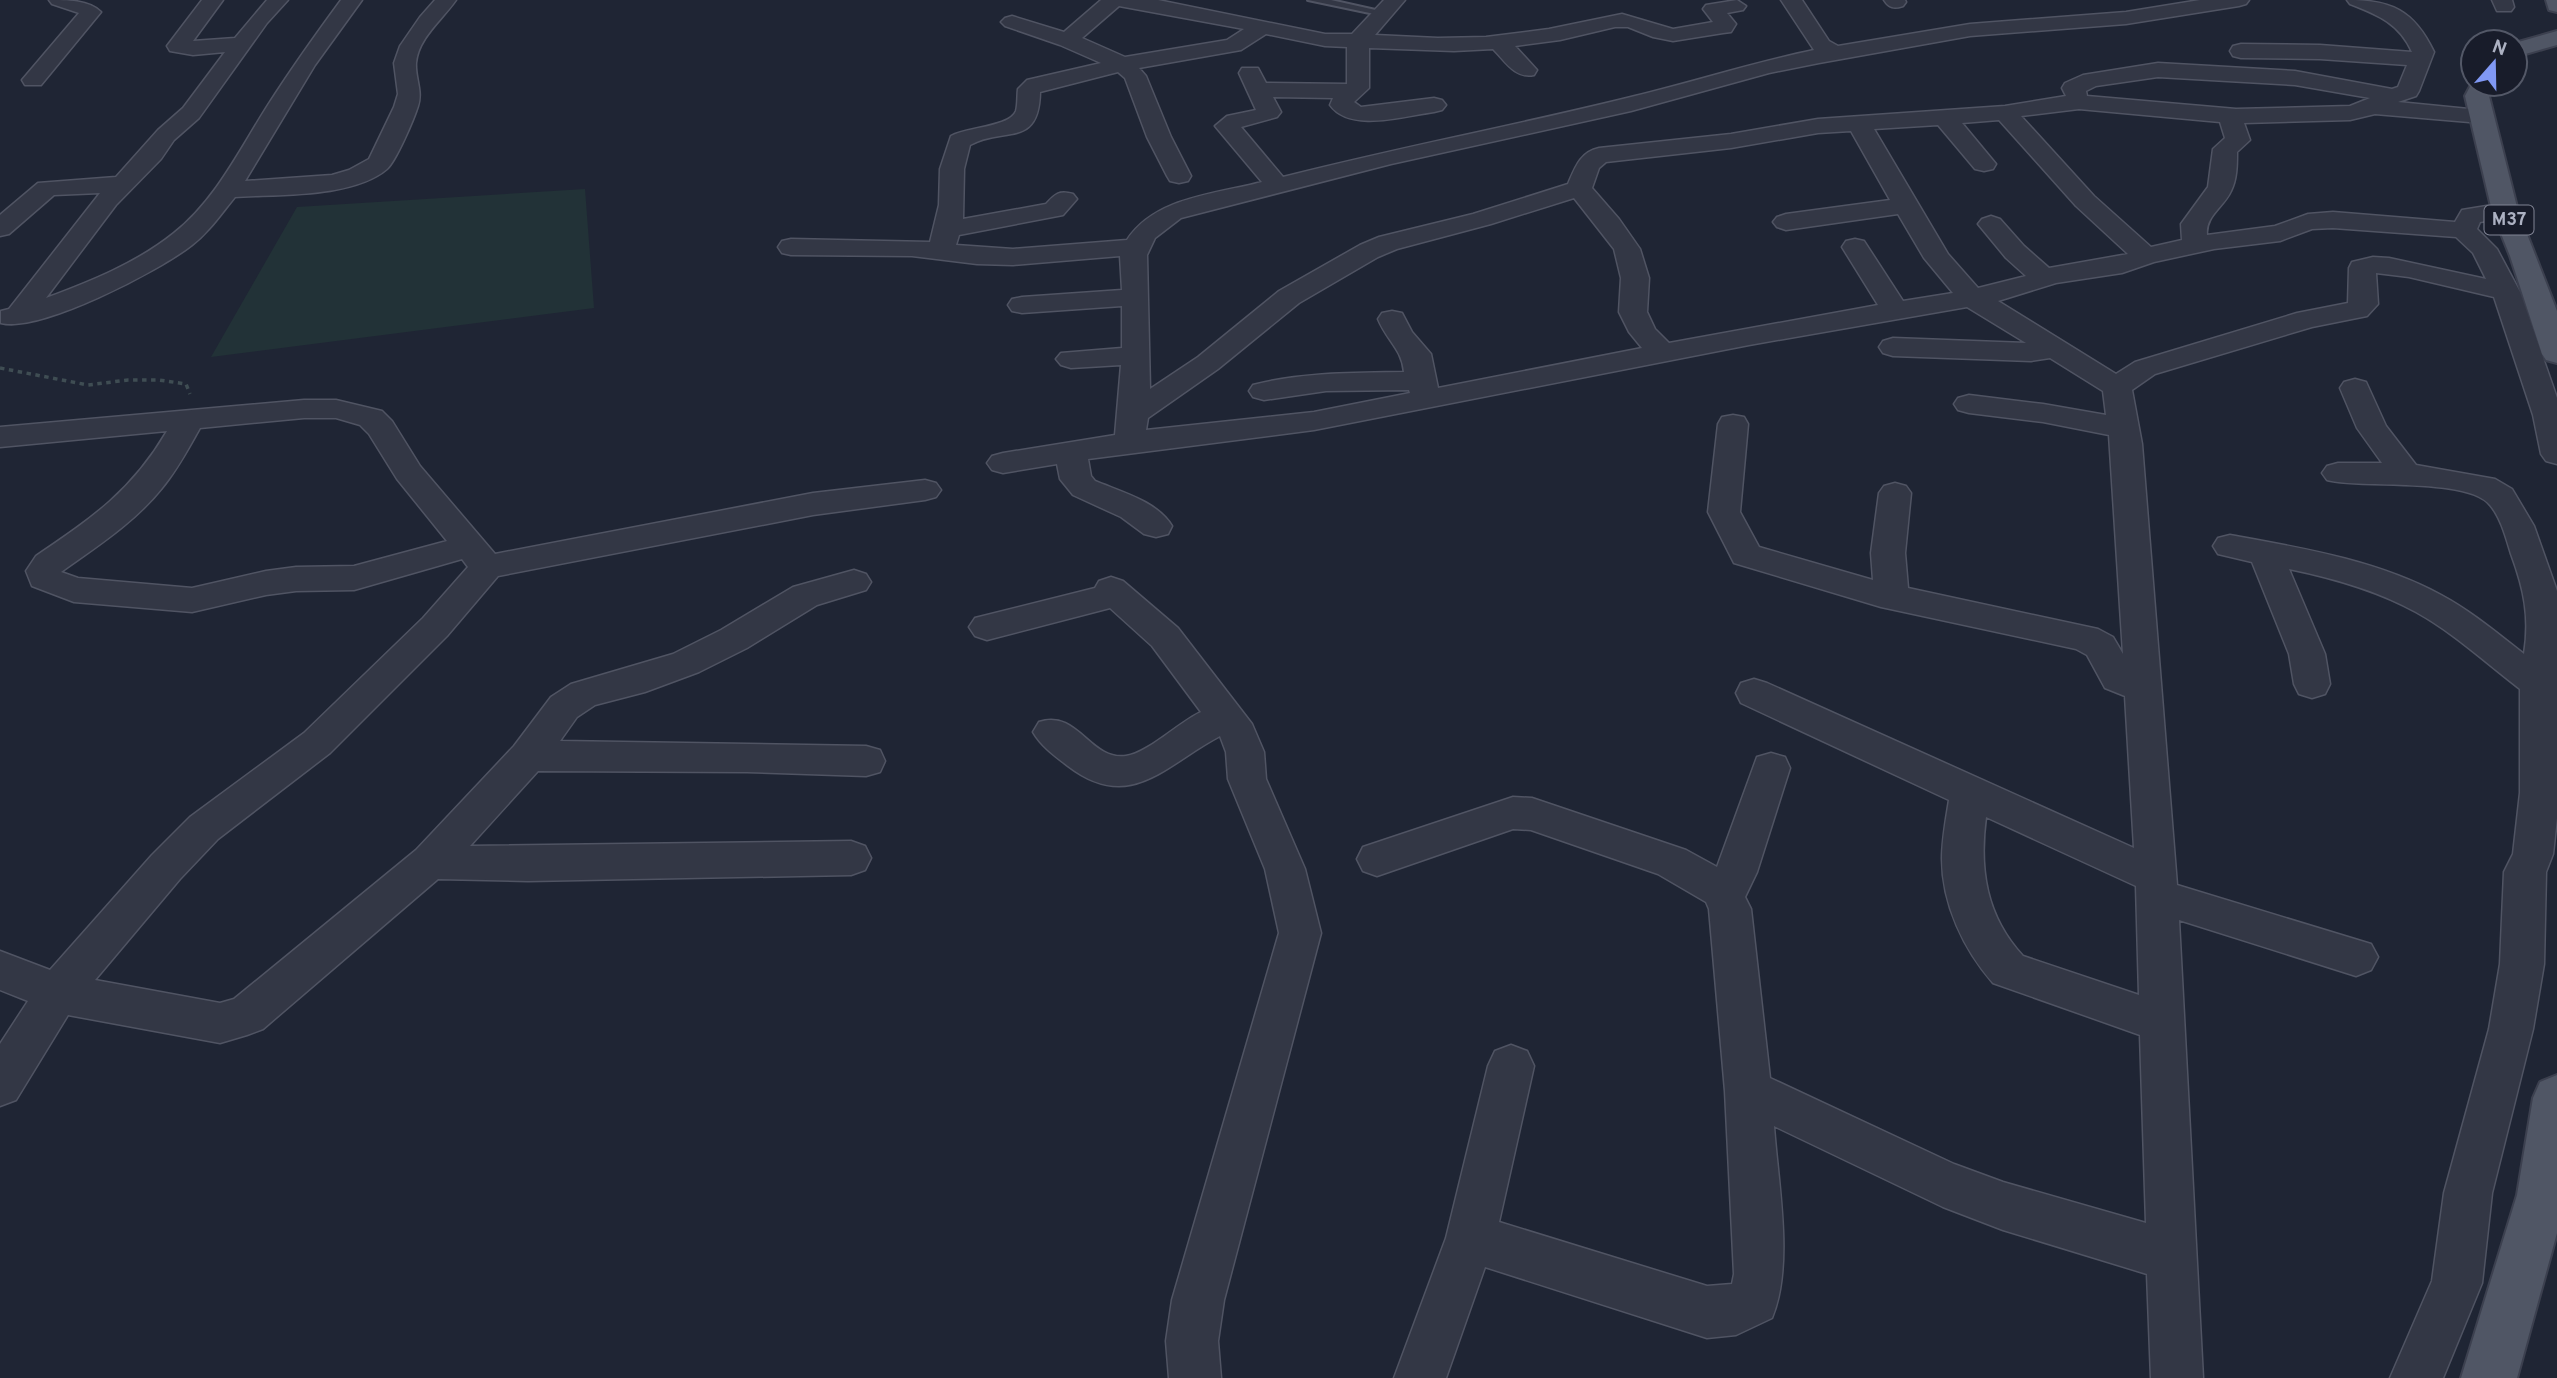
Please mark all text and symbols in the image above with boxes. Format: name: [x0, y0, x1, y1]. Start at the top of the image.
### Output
north arrow: [2459, 28, 2529, 98]
text: N: [2489, 35, 2510, 63]
road number: M37: [2484, 205, 2534, 234]

